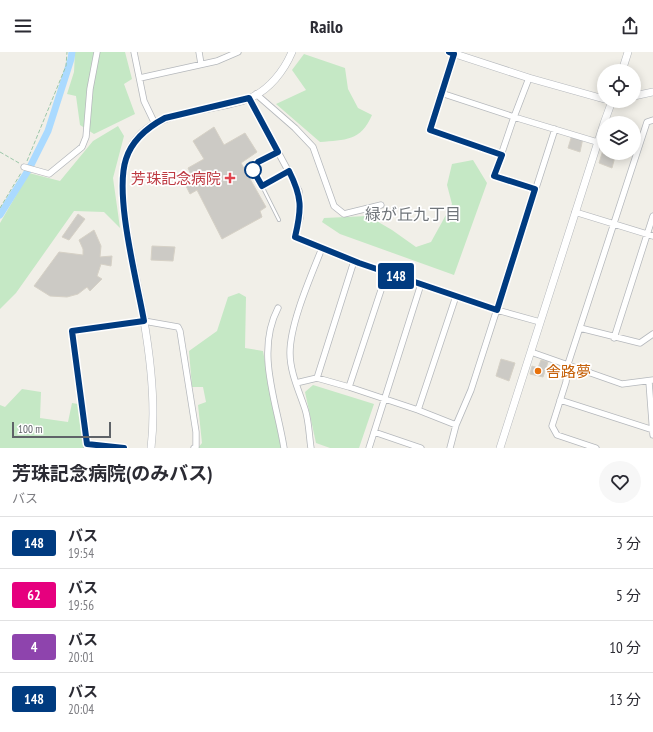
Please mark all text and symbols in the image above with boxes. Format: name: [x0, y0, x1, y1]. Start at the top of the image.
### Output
icon: menu: [12, 15, 34, 37]
text: Railo: [310, 15, 343, 38]
icon: share: [619, 15, 641, 37]
map controls: [597, 64, 641, 160]
button: locate: [597, 64, 641, 108]
button: layers: [597, 116, 641, 160]
unlabelled marker: [244, 161, 262, 179]
place label: 芳珠記念病院: [131, 169, 221, 188]
marker: 芳珠記念病院: [224, 172, 236, 184]
district label: 緑が丘九丁目: [365, 204, 461, 224]
line badge: 148: [373, 263, 419, 289]
text: 148: [386, 267, 406, 285]
place label: 舎路夢: [546, 362, 591, 381]
marker: 舎路夢: [533, 366, 543, 376]
scale bar: [12, 420, 111, 439]
text: 100 m: [18, 422, 42, 436]
text: 芳珠記念病院(のみバス): [12, 461, 213, 485]
button: heart: [599, 461, 641, 503]
text: バス: [12, 490, 38, 507]
text: バス: [68, 526, 98, 545]
text: 148: [24, 534, 44, 552]
text: 3 分: [616, 534, 641, 553]
text: 19:54: [68, 545, 94, 562]
text: バス: [68, 578, 98, 597]
text: 62: [27, 586, 41, 604]
text: 5 分: [616, 586, 641, 605]
text: 19:56: [68, 597, 94, 614]
text: バス: [68, 630, 98, 649]
text: 4: [31, 638, 37, 656]
text: 10 分: [609, 638, 641, 657]
text: 20:01: [68, 649, 94, 666]
text: バス: [68, 682, 98, 701]
text: 148: [24, 690, 44, 708]
text: 13 分: [609, 690, 641, 709]
text: 20:04: [68, 701, 94, 718]

